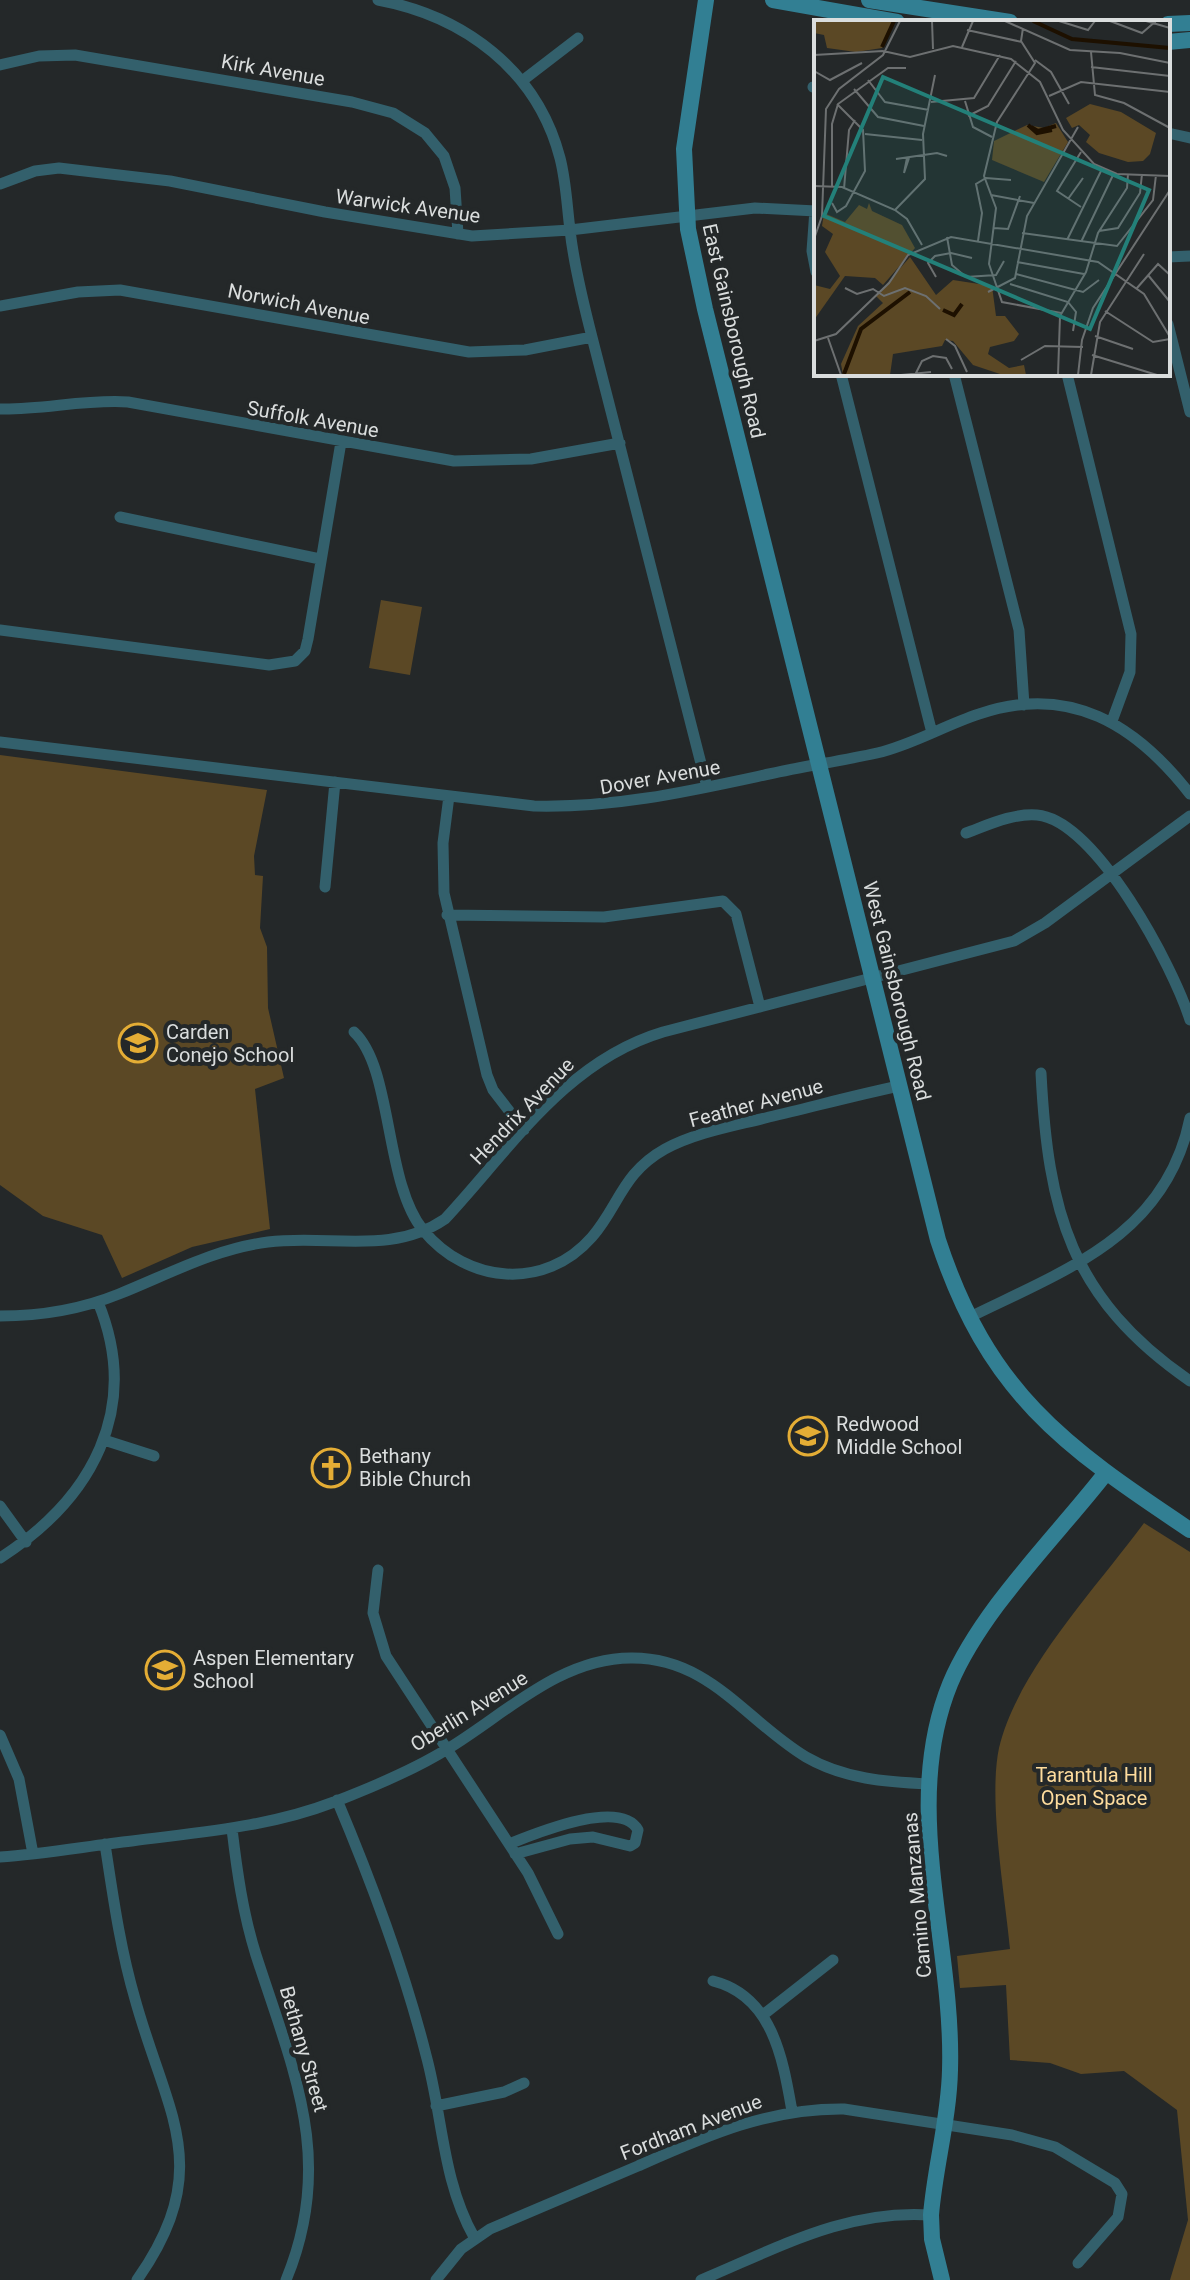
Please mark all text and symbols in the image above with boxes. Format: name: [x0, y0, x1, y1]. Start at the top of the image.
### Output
inset map: [814, 20, 1170, 376]
street label: Kirk Avenue: [219, 49, 327, 91]
street label: Warwick Avenue: [334, 184, 482, 228]
street label: East Gainsborough Road: [698, 221, 770, 441]
street label: Norwich Avenue: [226, 278, 372, 330]
street label: Suffolk Avenue: [245, 396, 381, 442]
street label: Dover Avenue: [598, 755, 722, 799]
street label: West Gainsborough Road: [858, 879, 936, 1103]
place label: Carden Conejo School: [166, 1020, 294, 1067]
school or university icon: Carden Conejo School: [117, 1022, 159, 1064]
street label: Hendrix Avenue: [465, 1053, 579, 1169]
street label: Feather Avenue: [686, 1074, 826, 1132]
place label: Redwood Middle School: [836, 1412, 962, 1459]
school or university icon: Redwood Middle School: [787, 1415, 829, 1457]
place label: Bethany Bible Church: [359, 1444, 471, 1491]
church icon: Bethany Bible Church: [310, 1447, 352, 1489]
place label: Aspen Elementary School: [193, 1646, 355, 1693]
school or university icon: Aspen Elementary School: [144, 1649, 186, 1691]
street label: Oberlin Avenue: [406, 1665, 532, 1757]
park label: Tarantula Hill Open Space: [1035, 1763, 1153, 1810]
street label: Camino Manzanas: [898, 1811, 936, 1979]
street label: Bethany Street: [275, 1983, 333, 2115]
street label: Fordham Avenue: [617, 2089, 765, 2165]

